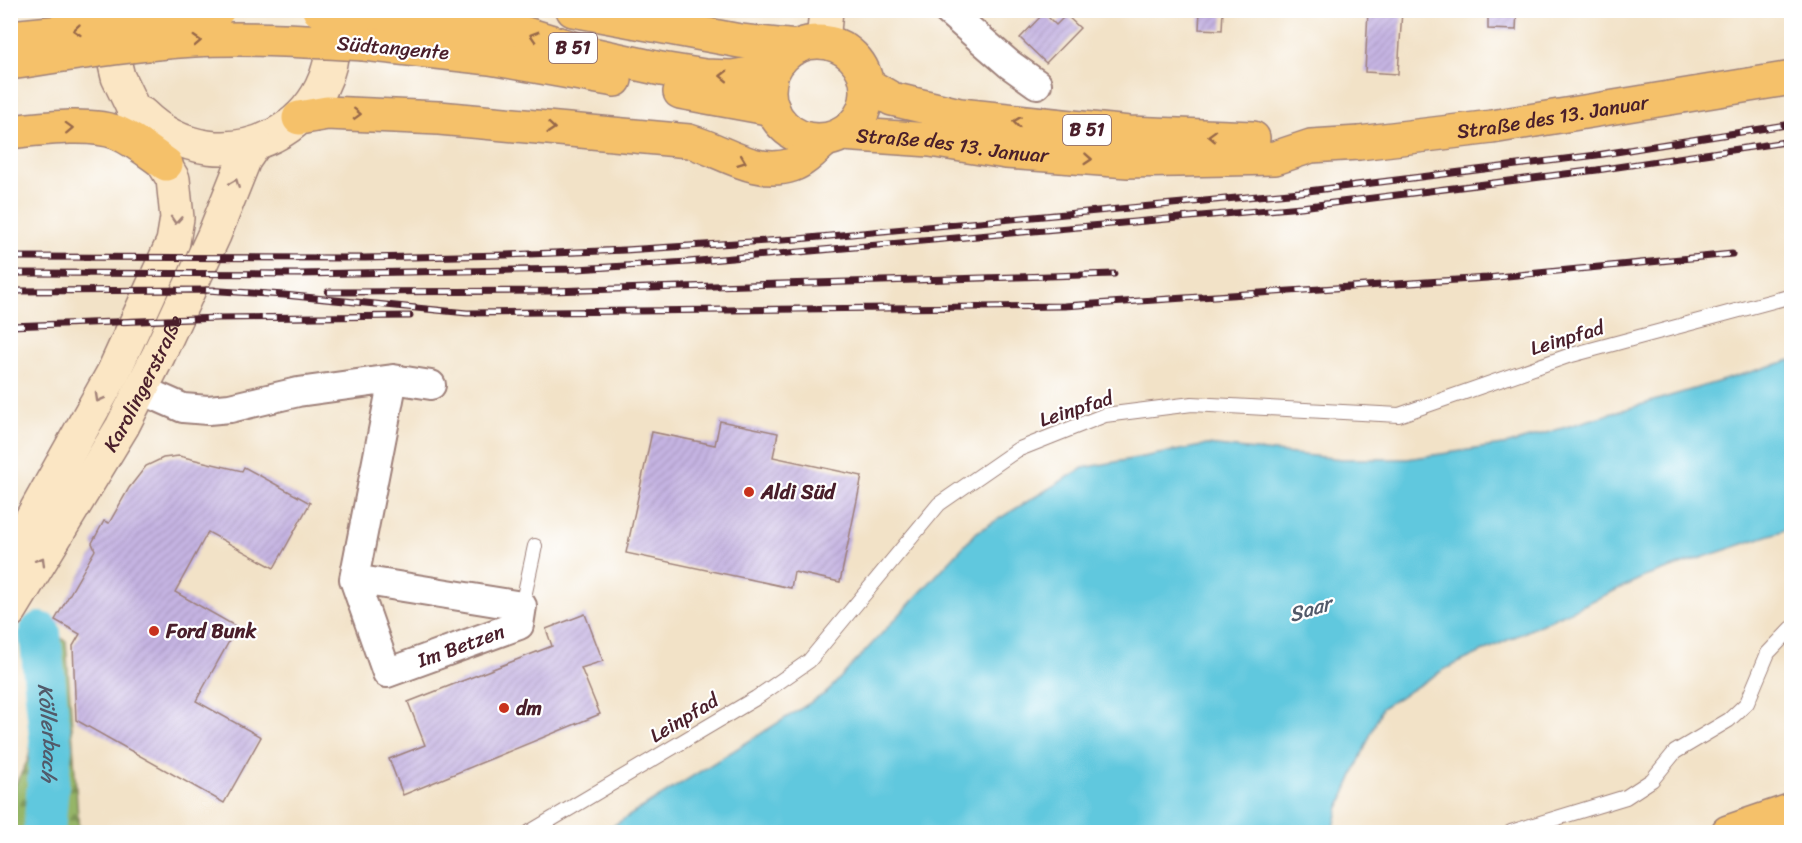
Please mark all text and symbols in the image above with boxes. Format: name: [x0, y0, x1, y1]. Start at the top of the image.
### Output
one-way arrow: [73, 23, 82, 36]
street label: Südtangente: [336, 26, 451, 70]
one-way arrow: [529, 31, 540, 43]
road number: B 51: [549, 33, 597, 63]
one-way arrow: [193, 34, 202, 47]
one-way arrow: [719, 70, 728, 83]
street label: Straße des 13. Januar: [1455, 84, 1653, 149]
one-way arrow: [352, 108, 361, 121]
road number: B 51: [1063, 115, 1111, 145]
one-way arrow: [1013, 116, 1022, 128]
street label: Straße des 13. Januar: [855, 118, 1052, 173]
one-way arrow: [547, 121, 556, 134]
one-way arrow: [64, 122, 73, 135]
one-way arrow: [1207, 130, 1216, 143]
one-way arrow: [1084, 152, 1093, 165]
one-way arrow: [736, 154, 747, 166]
one-way arrow: [228, 178, 240, 189]
one-way arrow: [170, 215, 183, 225]
street label: Karolingerstraße: [93, 308, 193, 459]
street label: Leinpfad: [1526, 310, 1610, 366]
street label: Leinpfad: [1035, 380, 1119, 437]
one-way arrow: [95, 392, 106, 402]
place label: Aldi Süd: [760, 475, 837, 510]
marker: Aldi Süd: [742, 485, 756, 499]
one-way arrow: [33, 557, 45, 567]
water label: Saar: [1284, 583, 1340, 633]
place label: Ford Bunk: [165, 614, 257, 649]
street label: Im Betzen: [411, 614, 510, 678]
marker: Ford Bunk: [147, 624, 161, 638]
water label: Köllerbach: [26, 682, 70, 785]
street label: Leinpfad: [643, 683, 727, 752]
place label: dm: [516, 691, 542, 726]
marker: dm: [497, 701, 511, 715]

